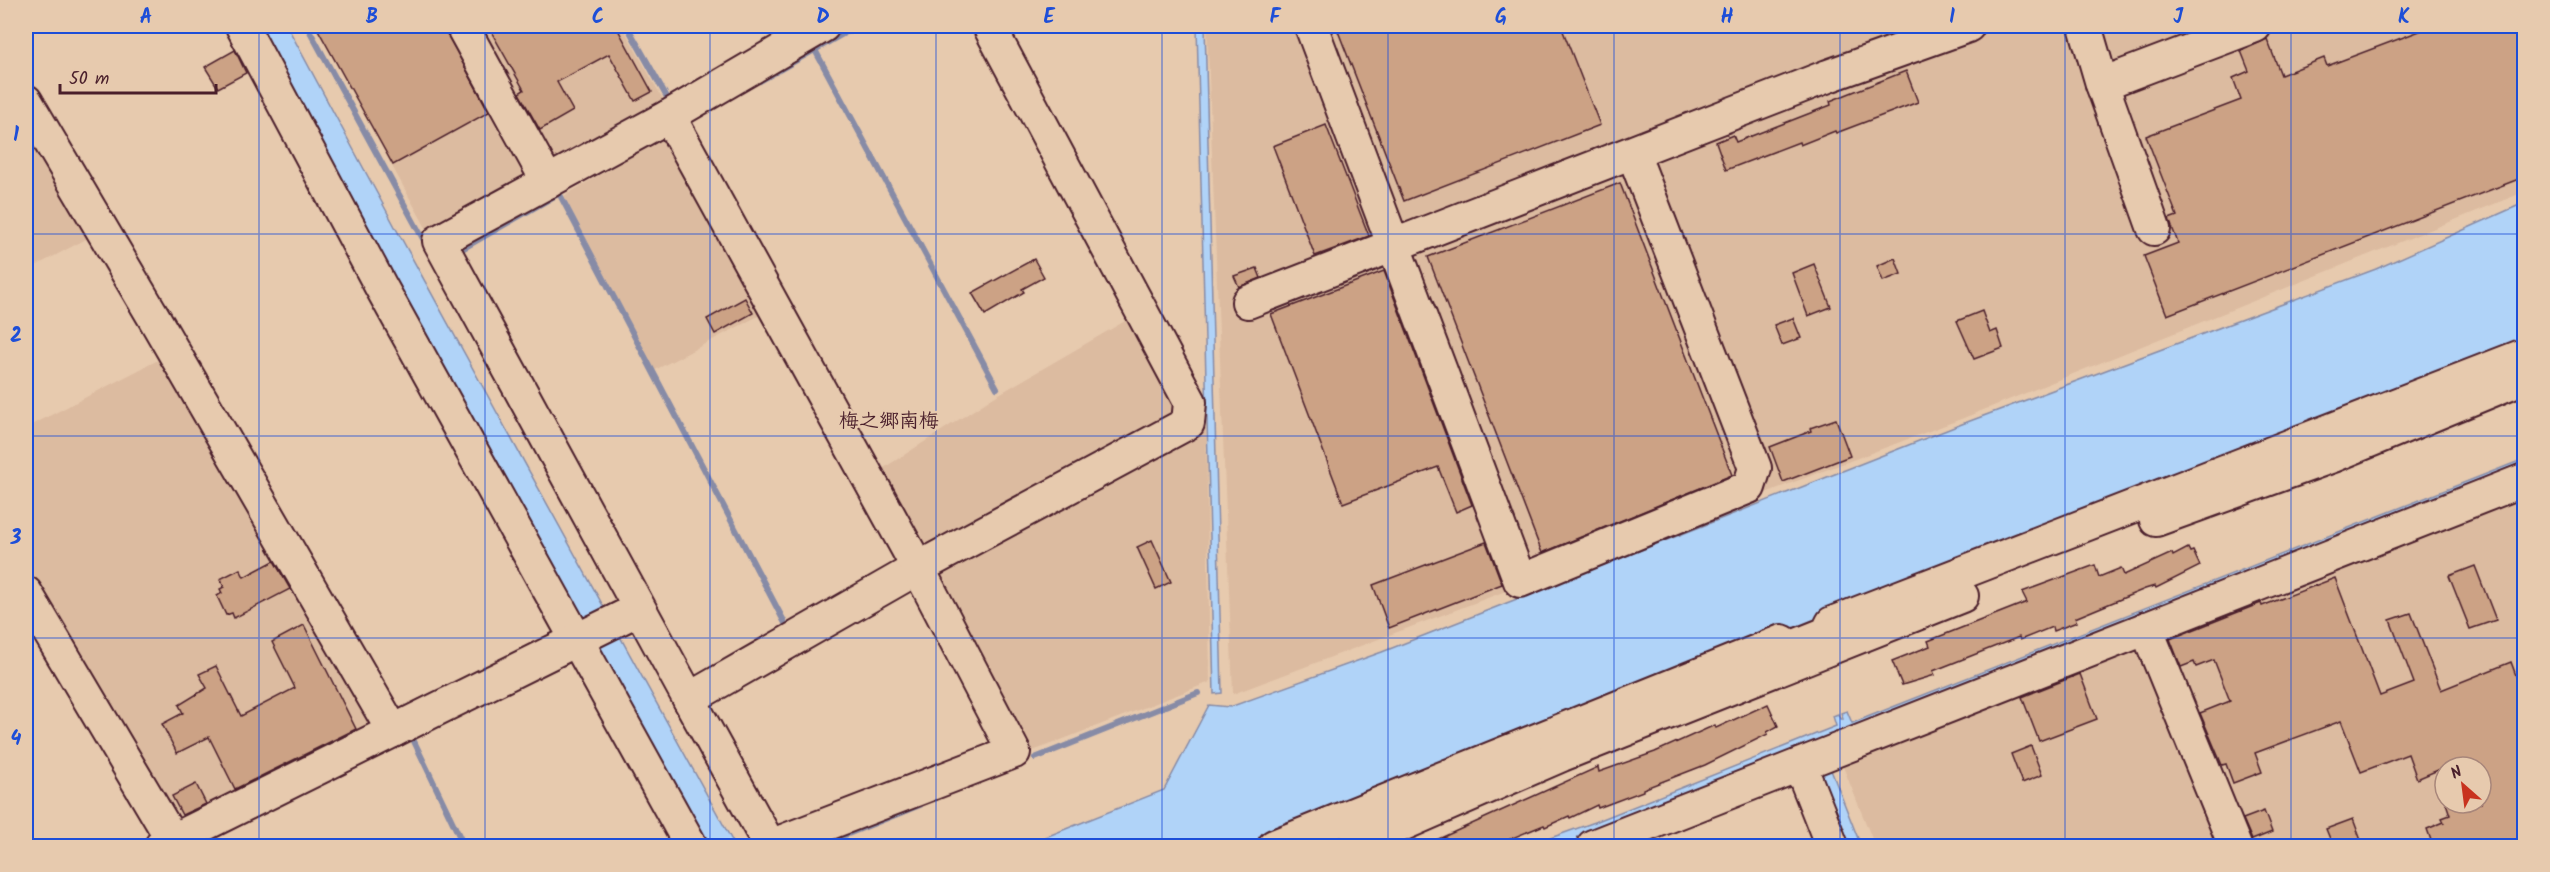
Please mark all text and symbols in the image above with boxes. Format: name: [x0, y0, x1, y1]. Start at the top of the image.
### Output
text: A: [140, 2, 152, 34]
text: B: [366, 2, 378, 34]
text: C: [592, 2, 604, 34]
text: D: [816, 2, 830, 34]
text: E: [1043, 2, 1055, 34]
text: F: [1270, 2, 1282, 34]
text: G: [1495, 2, 1507, 34]
text: H: [1720, 2, 1734, 34]
text: I: [1949, 2, 1955, 34]
text: J: [2173, 2, 2184, 34]
text: K: [2398, 2, 2410, 34]
scale bar: [60, 57, 216, 95]
text: 50 m: [69, 65, 109, 94]
text: 1: [13, 120, 19, 152]
text: 2: [10, 321, 22, 353]
district label: 梅之郷南梅: [839, 406, 939, 438]
text: 3: [10, 523, 22, 555]
text: 4: [11, 724, 22, 756]
north arrow: [2433, 755, 2493, 815]
text: N: [2446, 760, 2467, 786]

